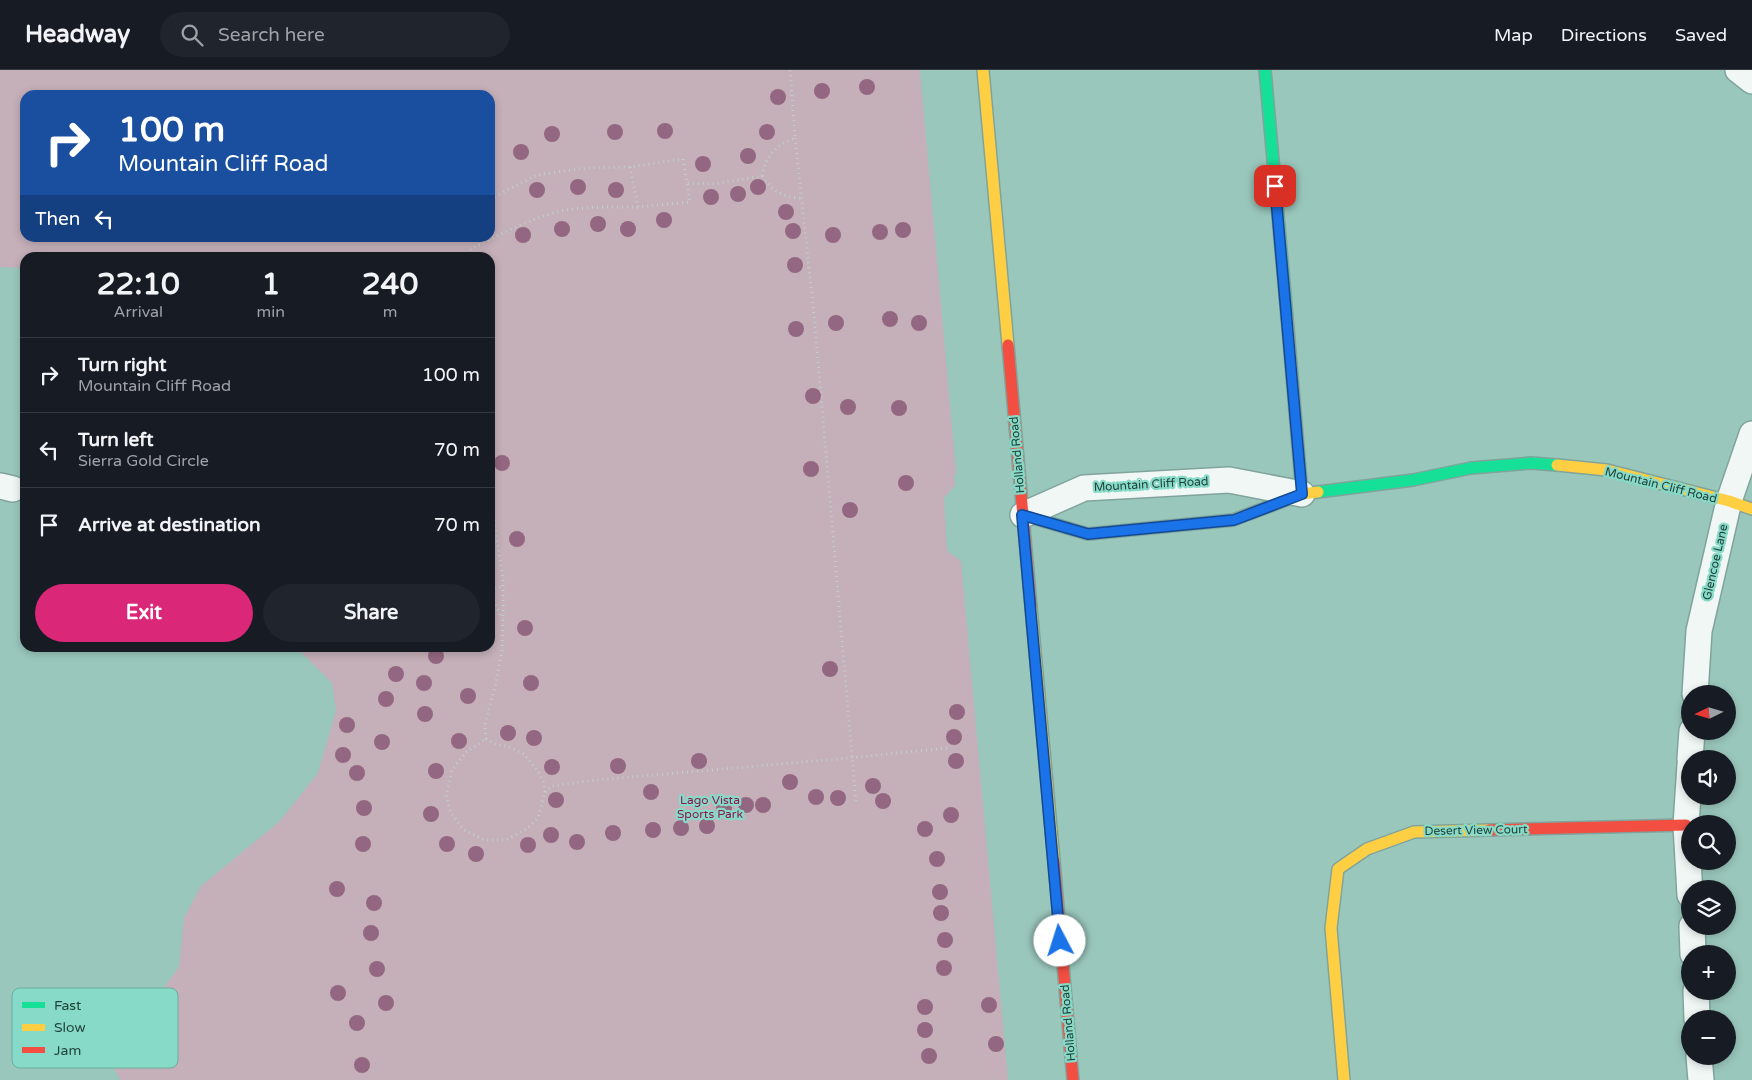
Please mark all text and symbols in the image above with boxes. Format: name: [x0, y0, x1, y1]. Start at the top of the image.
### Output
search box: [160, 12, 510, 57]
text: Headway: [25, 20, 130, 49]
icon: search: [178, 21, 206, 49]
text: Search here: [218, 24, 325, 46]
text: Map: [1494, 24, 1533, 46]
text: Directions: [1561, 24, 1647, 46]
text: Saved: [1675, 24, 1727, 46]
text: 100 m: [118, 109, 225, 151]
icon: right: [35, 110, 100, 175]
text: Mountain Cliff Road: [118, 151, 329, 177]
pin: [1254, 165, 1296, 207]
icon: arrive: [1261, 172, 1289, 200]
icon: left: [90, 205, 118, 233]
text: Then: [35, 208, 80, 230]
text: 22:10: [97, 266, 180, 303]
text: 1: [261, 266, 280, 303]
text: 240: [362, 266, 418, 303]
text: Arrival: [114, 302, 163, 322]
text: min: [257, 302, 285, 322]
text: m: [383, 302, 397, 322]
text: Turn right: [78, 354, 166, 376]
icon: right: [35, 361, 63, 389]
text: 100 m: [422, 364, 480, 386]
text: Mountain Cliff Road: [78, 376, 231, 396]
street label: Holland Road: [1007, 416, 1027, 494]
text: Turn left: [78, 429, 154, 451]
icon: left: [35, 436, 63, 464]
text: 70 m: [434, 439, 480, 461]
text: Sierra Gold Circle: [78, 451, 209, 471]
street label: Mountain Cliff Road: [1604, 464, 1718, 506]
street label: Mountain Cliff Road: [1093, 474, 1209, 494]
icon: arrive: [35, 511, 63, 539]
text: Arrive at destination: [78, 514, 261, 536]
text: 70 m: [434, 514, 480, 536]
street label: Glencoe Lane: [1699, 522, 1731, 601]
button: Exit: [35, 584, 253, 642]
button: Share: [263, 584, 480, 642]
north arrow: [1681, 685, 1736, 740]
map controls: [1681, 685, 1736, 1065]
button: sound: [1681, 750, 1736, 805]
park label: Lago Vista Sports Park: [677, 793, 743, 821]
button: search: [1681, 815, 1736, 870]
street label: Desert View Court: [1424, 822, 1528, 838]
button: layers: [1681, 880, 1736, 935]
position arrow: [1033, 914, 1085, 966]
button: +: [1681, 945, 1736, 1000]
street label: Holland Road: [1058, 984, 1078, 1062]
legend: [12, 988, 178, 1068]
text: Fast: [54, 997, 82, 1014]
button: −: [1681, 1010, 1736, 1065]
text: Slow: [54, 1019, 86, 1036]
text: Jam: [54, 1042, 81, 1059]

